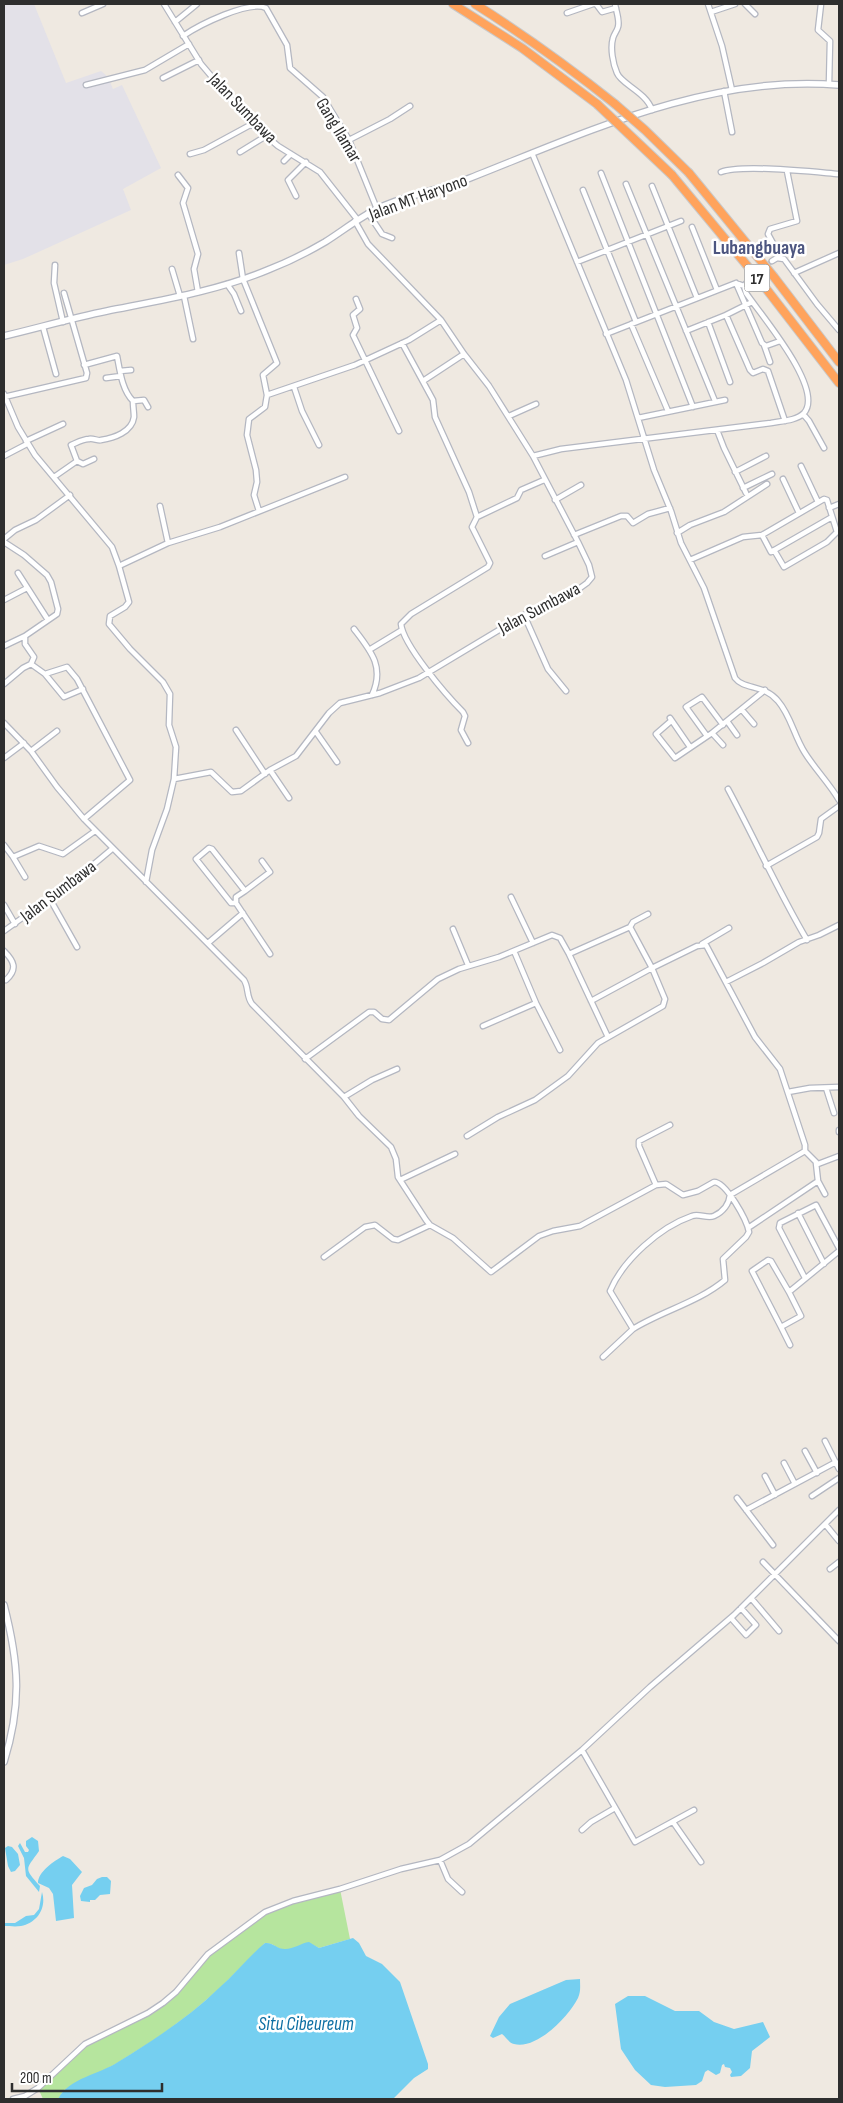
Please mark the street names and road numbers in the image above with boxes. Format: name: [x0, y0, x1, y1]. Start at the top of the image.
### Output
street label: Jalan Sumbawa: [203, 68, 281, 148]
street label: Gang Ilamar: [311, 94, 366, 166]
street label: Jalan MT Haryono: [365, 170, 470, 225]
road number: 17: [744, 264, 770, 292]
street label: Jalan Sumbawa: [494, 578, 584, 639]
street label: Jalan Sumbawa: [16, 856, 100, 927]

